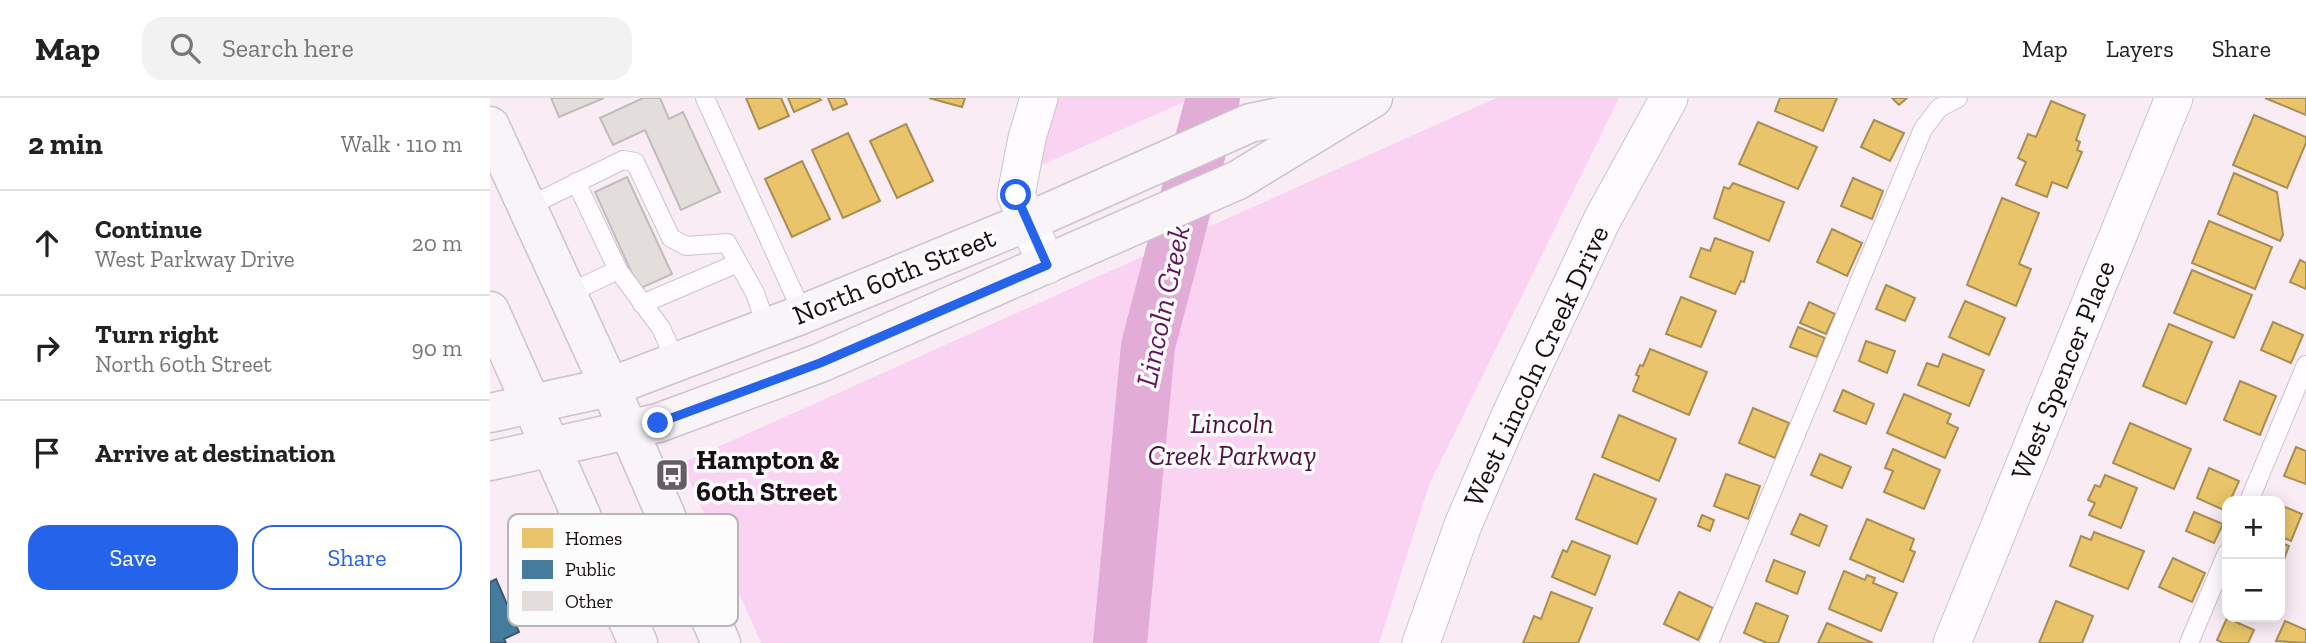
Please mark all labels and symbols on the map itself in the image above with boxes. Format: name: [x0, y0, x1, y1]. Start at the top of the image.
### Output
route start: [1000, 179, 1031, 210]
street label: North 60th Street: [788, 220, 1001, 332]
street label: West Lincoln Creek Drive: [1456, 220, 1616, 512]
water label: Lincoln Creek: [1128, 222, 1198, 390]
street label: West Spencer Place: [2004, 256, 2122, 484]
route end: [642, 407, 673, 438]
park label: Lincoln Creek Parkway: [1148, 407, 1316, 472]
place label: Hampton & 60th Street: [696, 443, 839, 508]
bus stop icon: Hampton & 60th Street: [653, 456, 691, 494]
legend: [508, 514, 738, 626]
text: Homes: [565, 527, 622, 550]
text: Public: [565, 558, 616, 581]
text: Other: [565, 590, 613, 613]

